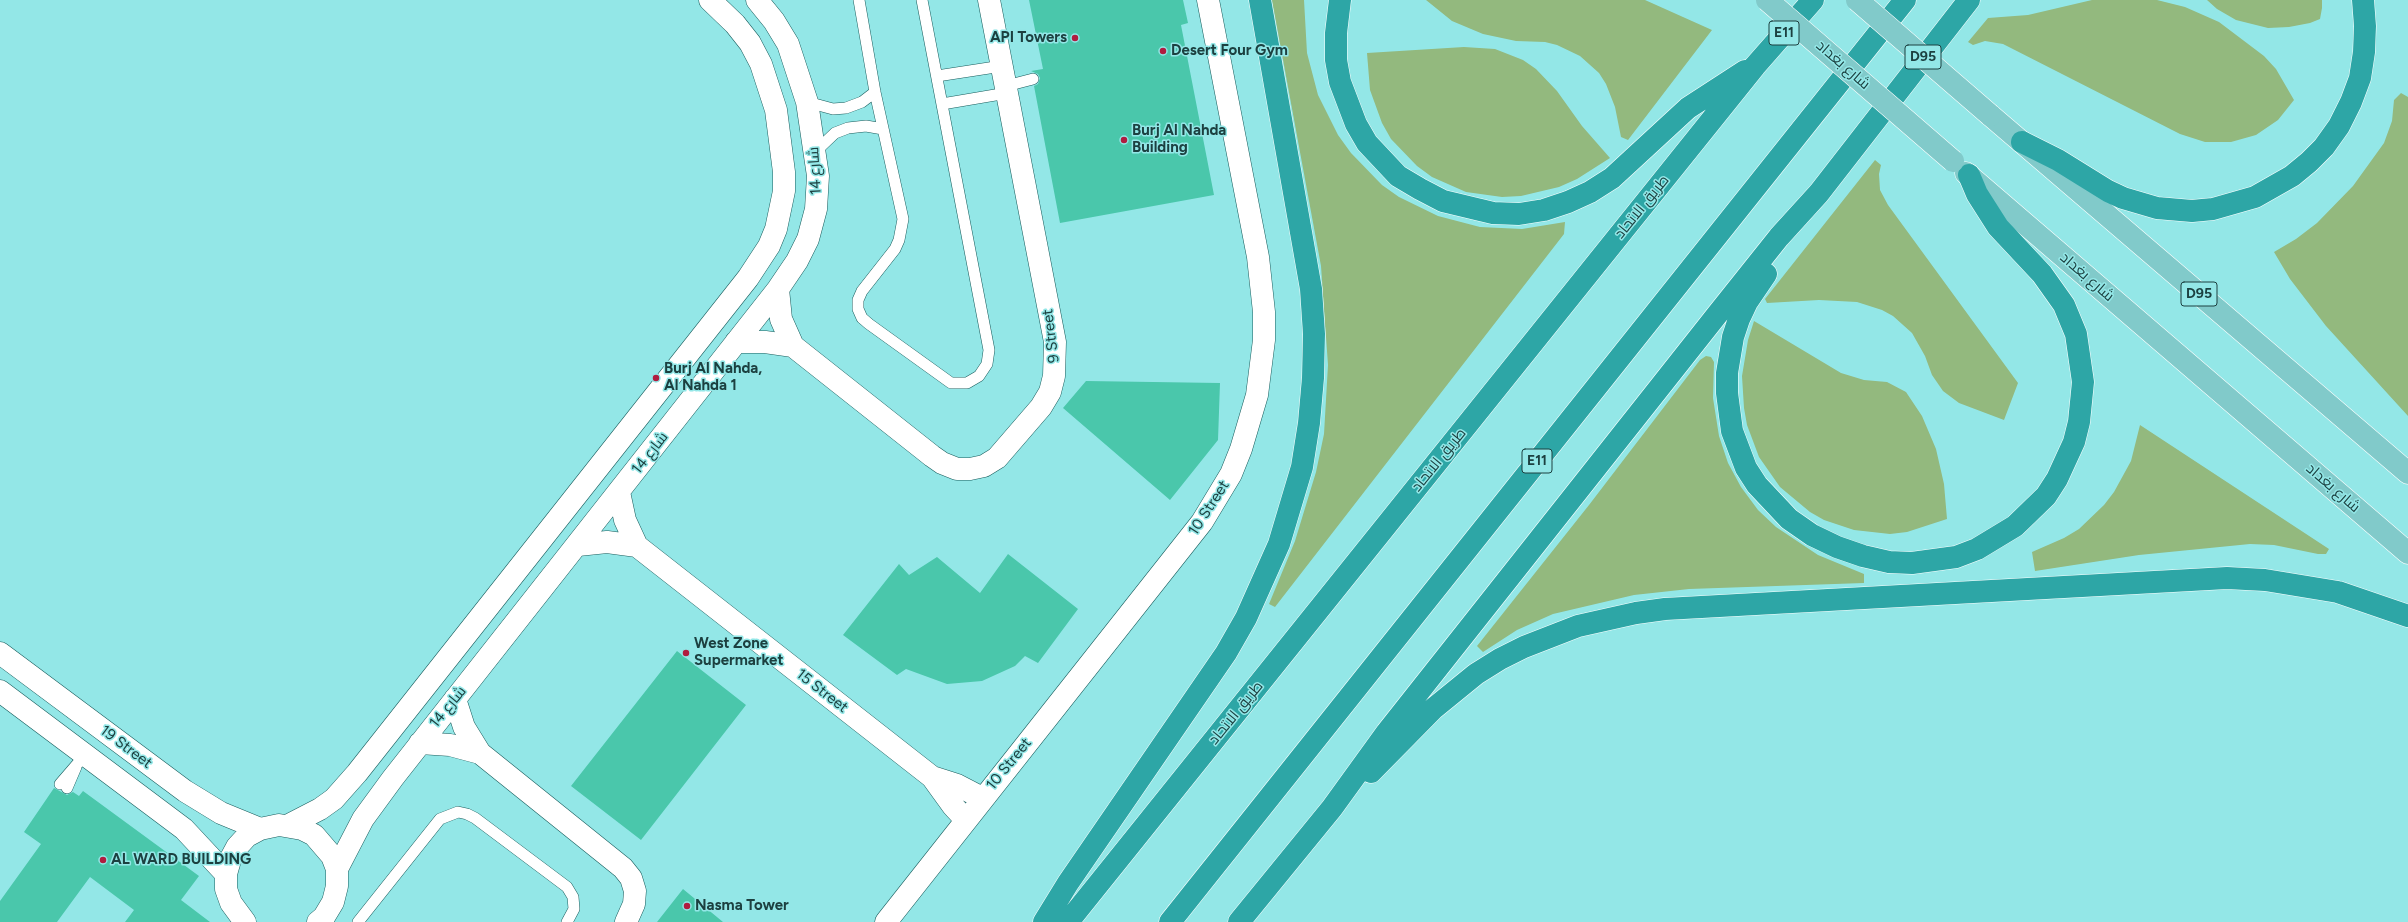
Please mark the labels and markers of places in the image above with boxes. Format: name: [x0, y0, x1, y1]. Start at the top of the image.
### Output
place label: API Towers: [990, 29, 1067, 47]
marker: API Towers: [1070, 33, 1080, 43]
place label: Desert Four Gym: [1171, 42, 1288, 60]
marker: Desert Four Gym: [1158, 46, 1168, 56]
place label: Burj Al Nahda Building: [1132, 122, 1226, 157]
marker: Burj Al Nahda Building: [1119, 135, 1129, 145]
place label: Burj Al Nahda, Al Nahda 1: [664, 360, 762, 395]
marker: Burj Al Nahda, Al Nahda 1: [651, 373, 661, 383]
place label: West Zone Supermarket: [694, 635, 783, 670]
marker: West Zone Supermarket: [681, 648, 691, 658]
place label: AL WARD BUILDING: [111, 851, 251, 869]
marker: AL WARD BUILDING: [98, 855, 108, 865]
place label: Nasma Tower: [695, 897, 789, 915]
marker: Nasma Tower: [682, 901, 692, 911]

